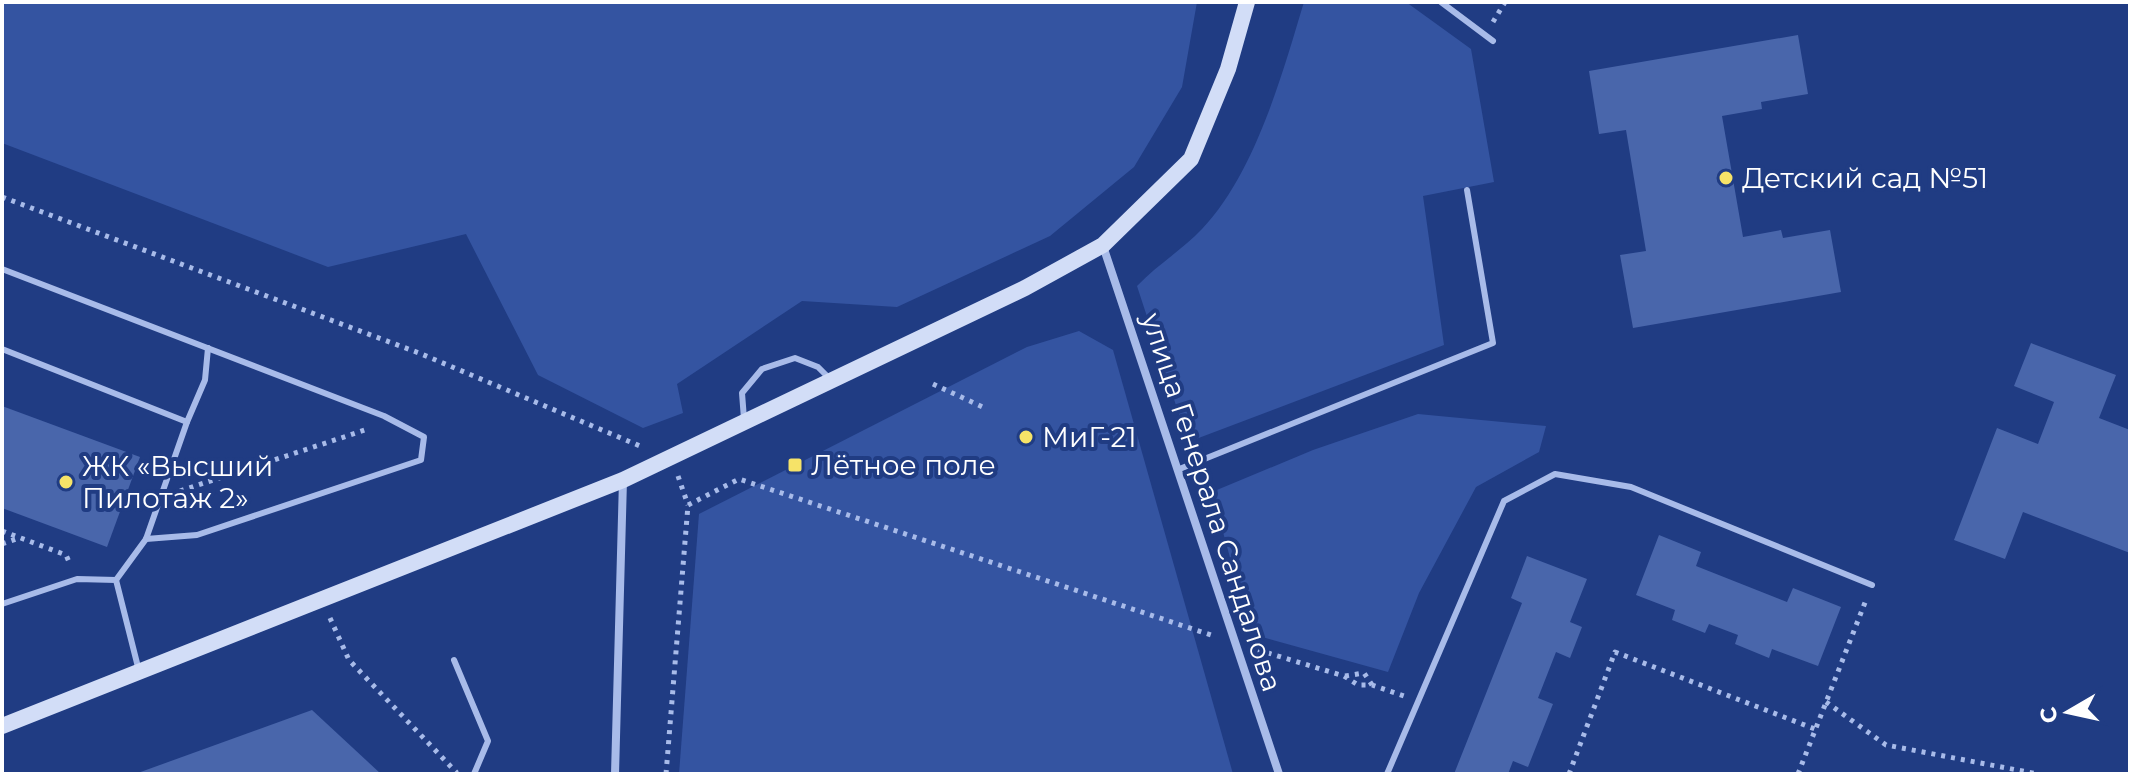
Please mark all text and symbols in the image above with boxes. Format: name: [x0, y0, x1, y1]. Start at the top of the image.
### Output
place label: Детский сад №51: [1742, 161, 1988, 195]
marker: Детский сад №51: [1717, 169, 1735, 187]
street label: улица Генерала Сандалова: [1134, 307, 1289, 696]
place label: МиГ-21: [1042, 420, 1137, 454]
marker: МиГ-21: [1017, 428, 1035, 446]
place label: Лётное поле: [811, 448, 996, 482]
place label: ЖК «Высший Пилотаж 2»: [82, 449, 273, 515]
marker: Лётное поле: [786, 456, 804, 474]
marker: ЖК «Высший Пилотаж 2»: [57, 473, 75, 491]
north arrow: [2028, 672, 2108, 752]
text: С: [2034, 705, 2063, 725]

